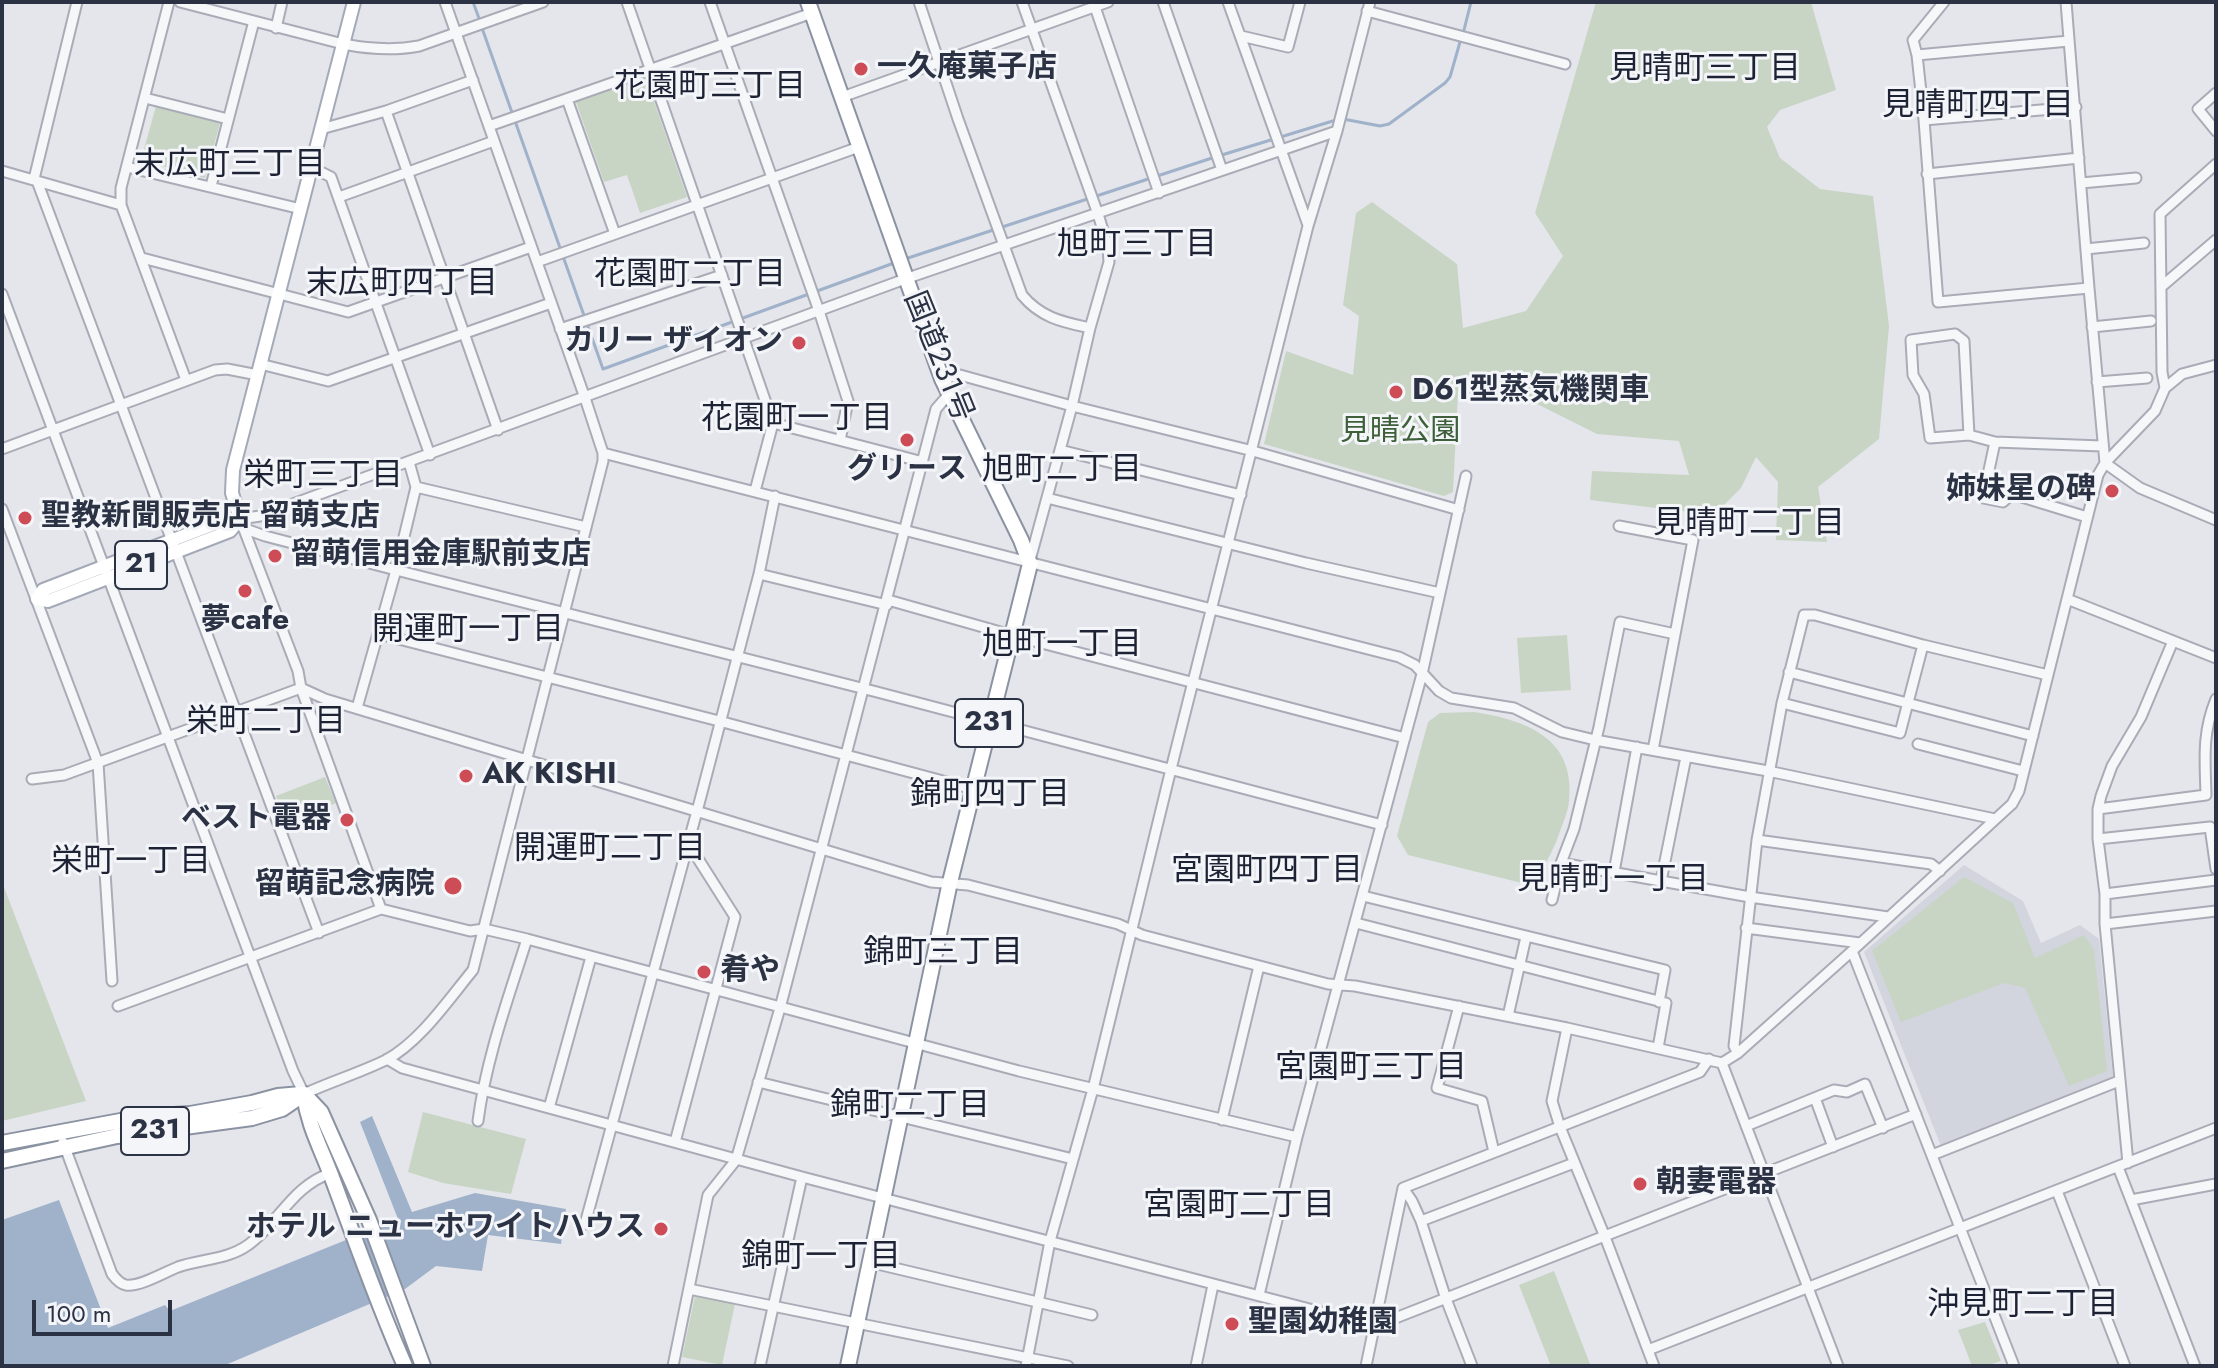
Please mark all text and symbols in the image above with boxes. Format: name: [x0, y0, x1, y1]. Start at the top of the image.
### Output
place label: 一久庵菓子店: [877, 51, 1057, 87]
district label: 見晴町三丁目: [1609, 51, 1801, 89]
marker: 一久庵菓子店: [852, 60, 870, 78]
district label: 花園町三丁目: [614, 69, 806, 107]
district label: 見晴町四丁目: [1882, 88, 2074, 126]
district label: 末広町三丁目: [134, 147, 326, 185]
district label: 旭町三丁目: [1057, 227, 1217, 265]
district label: 花園町二丁目: [594, 257, 786, 295]
district label: 末広町四丁目: [306, 266, 498, 304]
street label: 国道231号: [895, 287, 979, 427]
place label: カリー ザイオン: [564, 325, 783, 361]
marker: カリー ザイオン: [790, 334, 808, 352]
place label: D61型蒸気機関車: [1412, 374, 1649, 410]
marker: D61型蒸気機関車: [1387, 383, 1405, 401]
district label: 花園町一丁目: [701, 401, 893, 439]
park label: 見晴公園: [1340, 415, 1460, 451]
marker: グリース: [898, 431, 916, 449]
district label: 旭町二丁目: [982, 452, 1142, 490]
place label: グリース: [847, 453, 967, 489]
district label: 栄町三丁目: [243, 458, 403, 496]
place label: 姉妹星の碑: [1946, 473, 2096, 509]
marker: 姉妹星の碑: [2103, 482, 2121, 500]
place label: 聖教新聞販売店 留萌支店: [41, 500, 380, 536]
district label: 見晴町二丁目: [1653, 506, 1845, 544]
marker: 聖教新聞販売店 留萌支店: [16, 509, 34, 527]
place label: 留萌信用金庫駅前支店: [291, 538, 591, 574]
road number: 21: [115, 541, 167, 589]
marker: 留萌信用金庫駅前支店: [266, 547, 284, 565]
marker: 夢cafe: [236, 582, 254, 600]
place label: 夢cafe: [201, 604, 289, 640]
district label: 開運町一丁目: [372, 612, 564, 650]
district label: 旭町一丁目: [982, 627, 1142, 665]
road number: 231: [955, 699, 1023, 747]
district label: 栄町二丁目: [186, 704, 346, 742]
place label: AK KISHI: [482, 758, 617, 794]
marker: AK KISHI: [457, 767, 475, 785]
district label: 錦町四丁目: [910, 777, 1070, 815]
place label: ベスト電器: [181, 802, 331, 838]
marker: ベスト電器: [338, 811, 356, 829]
district label: 開運町二丁目: [514, 831, 706, 869]
district label: 栄町一丁目: [51, 844, 211, 882]
district label: 宮園町四丁目: [1171, 853, 1363, 891]
district label: 見晴町一丁目: [1517, 862, 1709, 900]
place label: 留萌記念病院: [255, 868, 435, 904]
marker: 留萌記念病院: [442, 875, 464, 897]
district label: 錦町三丁目: [863, 935, 1023, 973]
place label: 肴や: [720, 954, 780, 990]
marker: 肴や: [695, 963, 713, 981]
district label: 宮園町三丁目: [1275, 1050, 1467, 1088]
district label: 錦町二丁目: [830, 1088, 990, 1126]
road number: 231: [121, 1107, 189, 1155]
place label: 朝妻電器: [1656, 1166, 1776, 1202]
marker: 朝妻電器: [1631, 1175, 1649, 1193]
district label: 宮園町二丁目: [1143, 1188, 1335, 1226]
place label: ホテル ニューホワイトハウス: [246, 1211, 645, 1247]
marker: ホテル ニューホワイトハウス: [652, 1220, 670, 1238]
district label: 錦町一丁目: [741, 1239, 901, 1277]
scale bar: [36, 1284, 176, 1334]
district label: 沖見町二丁目: [1927, 1287, 2119, 1325]
text: 100 m: [46, 1296, 112, 1331]
place label: 聖園幼稚園: [1248, 1306, 1398, 1342]
marker: 聖園幼稚園: [1223, 1315, 1241, 1333]

